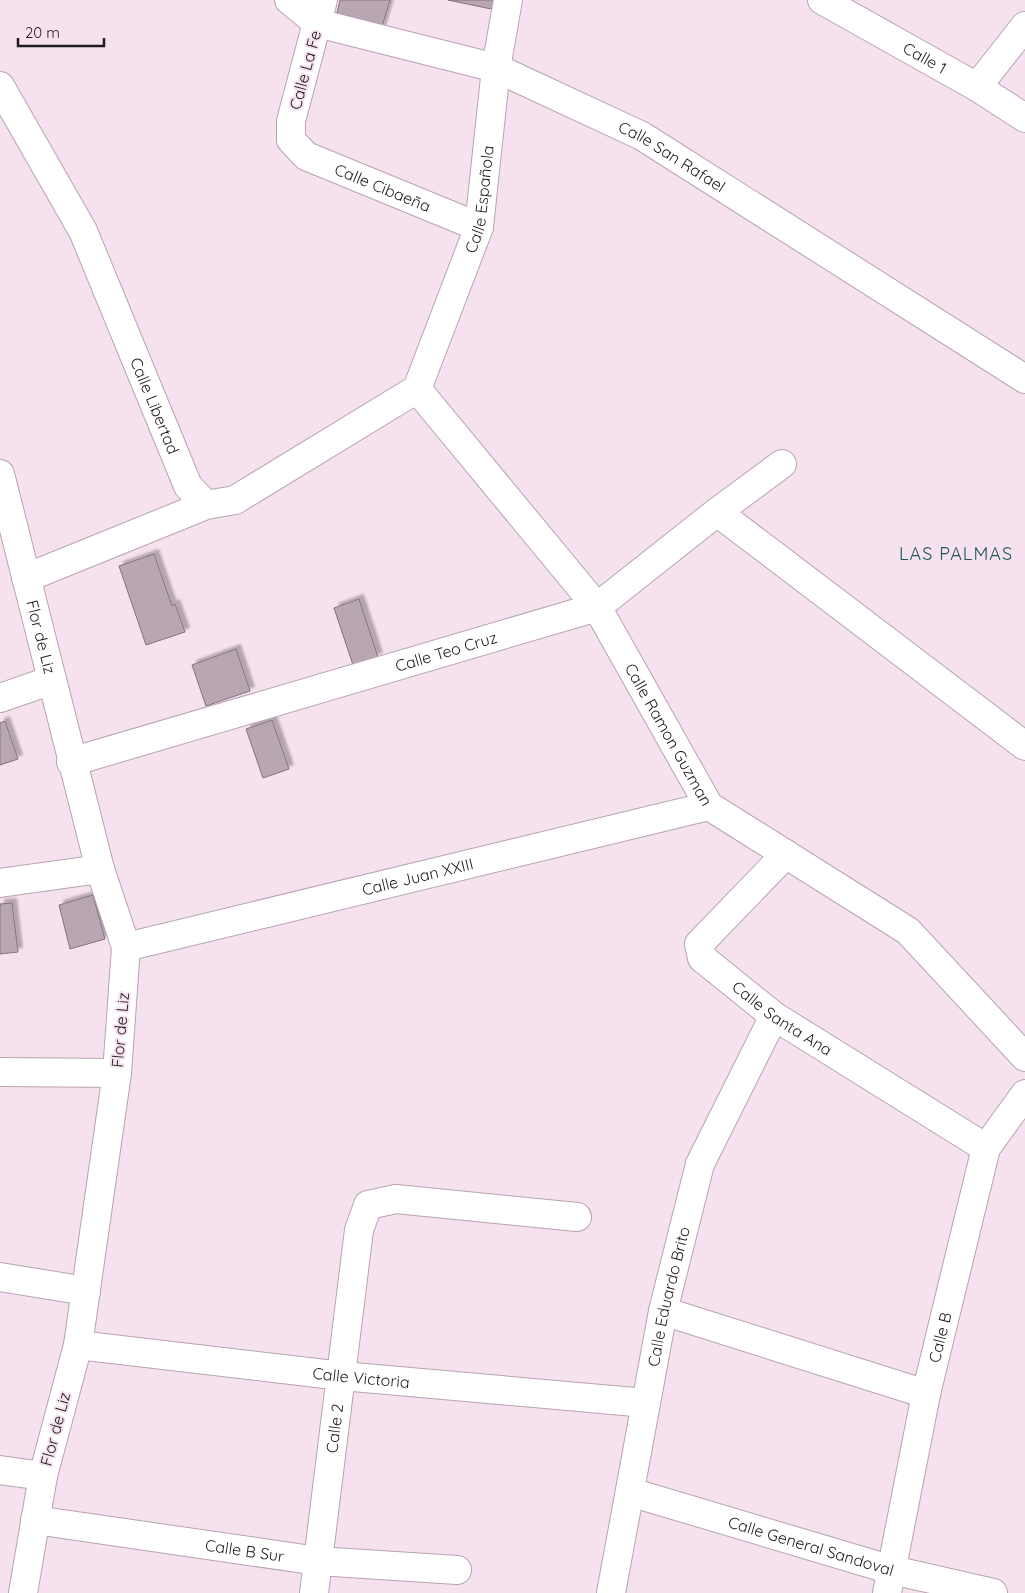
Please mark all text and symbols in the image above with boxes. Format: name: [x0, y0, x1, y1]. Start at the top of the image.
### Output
scale bar: [18, 15, 104, 47]
text: 20 m: [25, 23, 60, 42]
street label: Calle La Fe: [285, 28, 325, 112]
street label: Calle 1: [900, 38, 950, 78]
street label: Calle San Rafael: [615, 116, 729, 196]
street label: Calle Española: [460, 144, 498, 256]
street label: Calle Cibaeña: [332, 159, 434, 216]
street label: Calle Libertad: [126, 354, 184, 457]
district label: LAS PALMAS: [899, 542, 1013, 565]
street label: Flor de Liz: [22, 598, 60, 676]
street label: Calle Teo Cruz: [393, 627, 499, 676]
street label: Calle Ramon Guzman: [621, 660, 717, 809]
street label: Calle Juan XXIII: [360, 853, 475, 900]
street label: Calle Santa Ana: [728, 976, 836, 1060]
street label: Flor de Liz: [107, 992, 133, 1068]
street label: Calle Eduardo Brito: [643, 1224, 694, 1368]
street label: Calle B: [924, 1310, 956, 1365]
street label: Calle Victoria: [311, 1363, 411, 1392]
street label: Flor de Liz: [36, 1390, 74, 1468]
street label: Calle 2: [321, 1402, 347, 1454]
street label: Calle General Sandoval: [726, 1512, 896, 1580]
street label: Calle B Sur: [204, 1535, 286, 1566]

